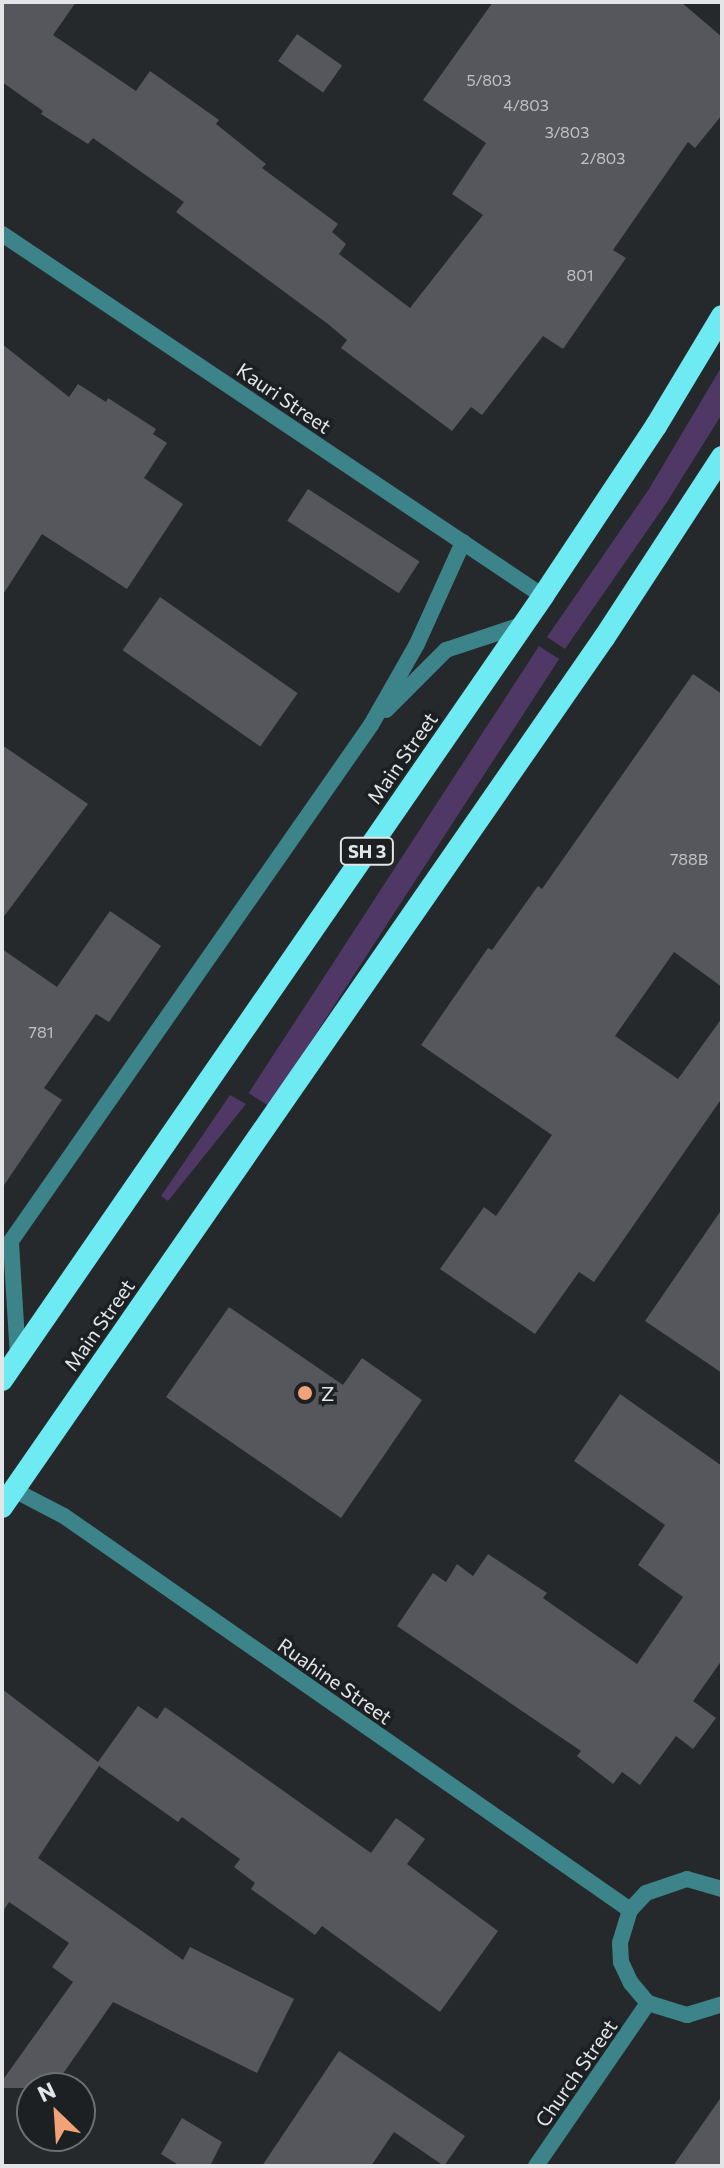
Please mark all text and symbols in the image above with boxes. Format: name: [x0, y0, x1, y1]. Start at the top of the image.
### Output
house number: 5/803: [467, 70, 511, 90]
house number: 4/803: [503, 95, 549, 115]
house number: 3/803: [545, 122, 589, 142]
house number: 2/803: [581, 148, 625, 168]
house number: 801: [567, 265, 593, 285]
street label: Kauri Street: [232, 358, 336, 438]
street label: Main Street: [362, 708, 442, 808]
road number: SH 3: [339, 837, 395, 865]
house number: 788B: [670, 849, 708, 869]
house number: 781: [29, 1022, 53, 1042]
street label: Main Street: [59, 1275, 139, 1375]
place label: Z: [321, 1381, 334, 1405]
marker: Z: [296, 1384, 314, 1402]
street label: Ruahine Street: [273, 1633, 397, 1729]
street label: Church Street: [530, 2015, 622, 2131]
north arrow: [16, 2072, 96, 2152]
text: N: [33, 2076, 60, 2107]

